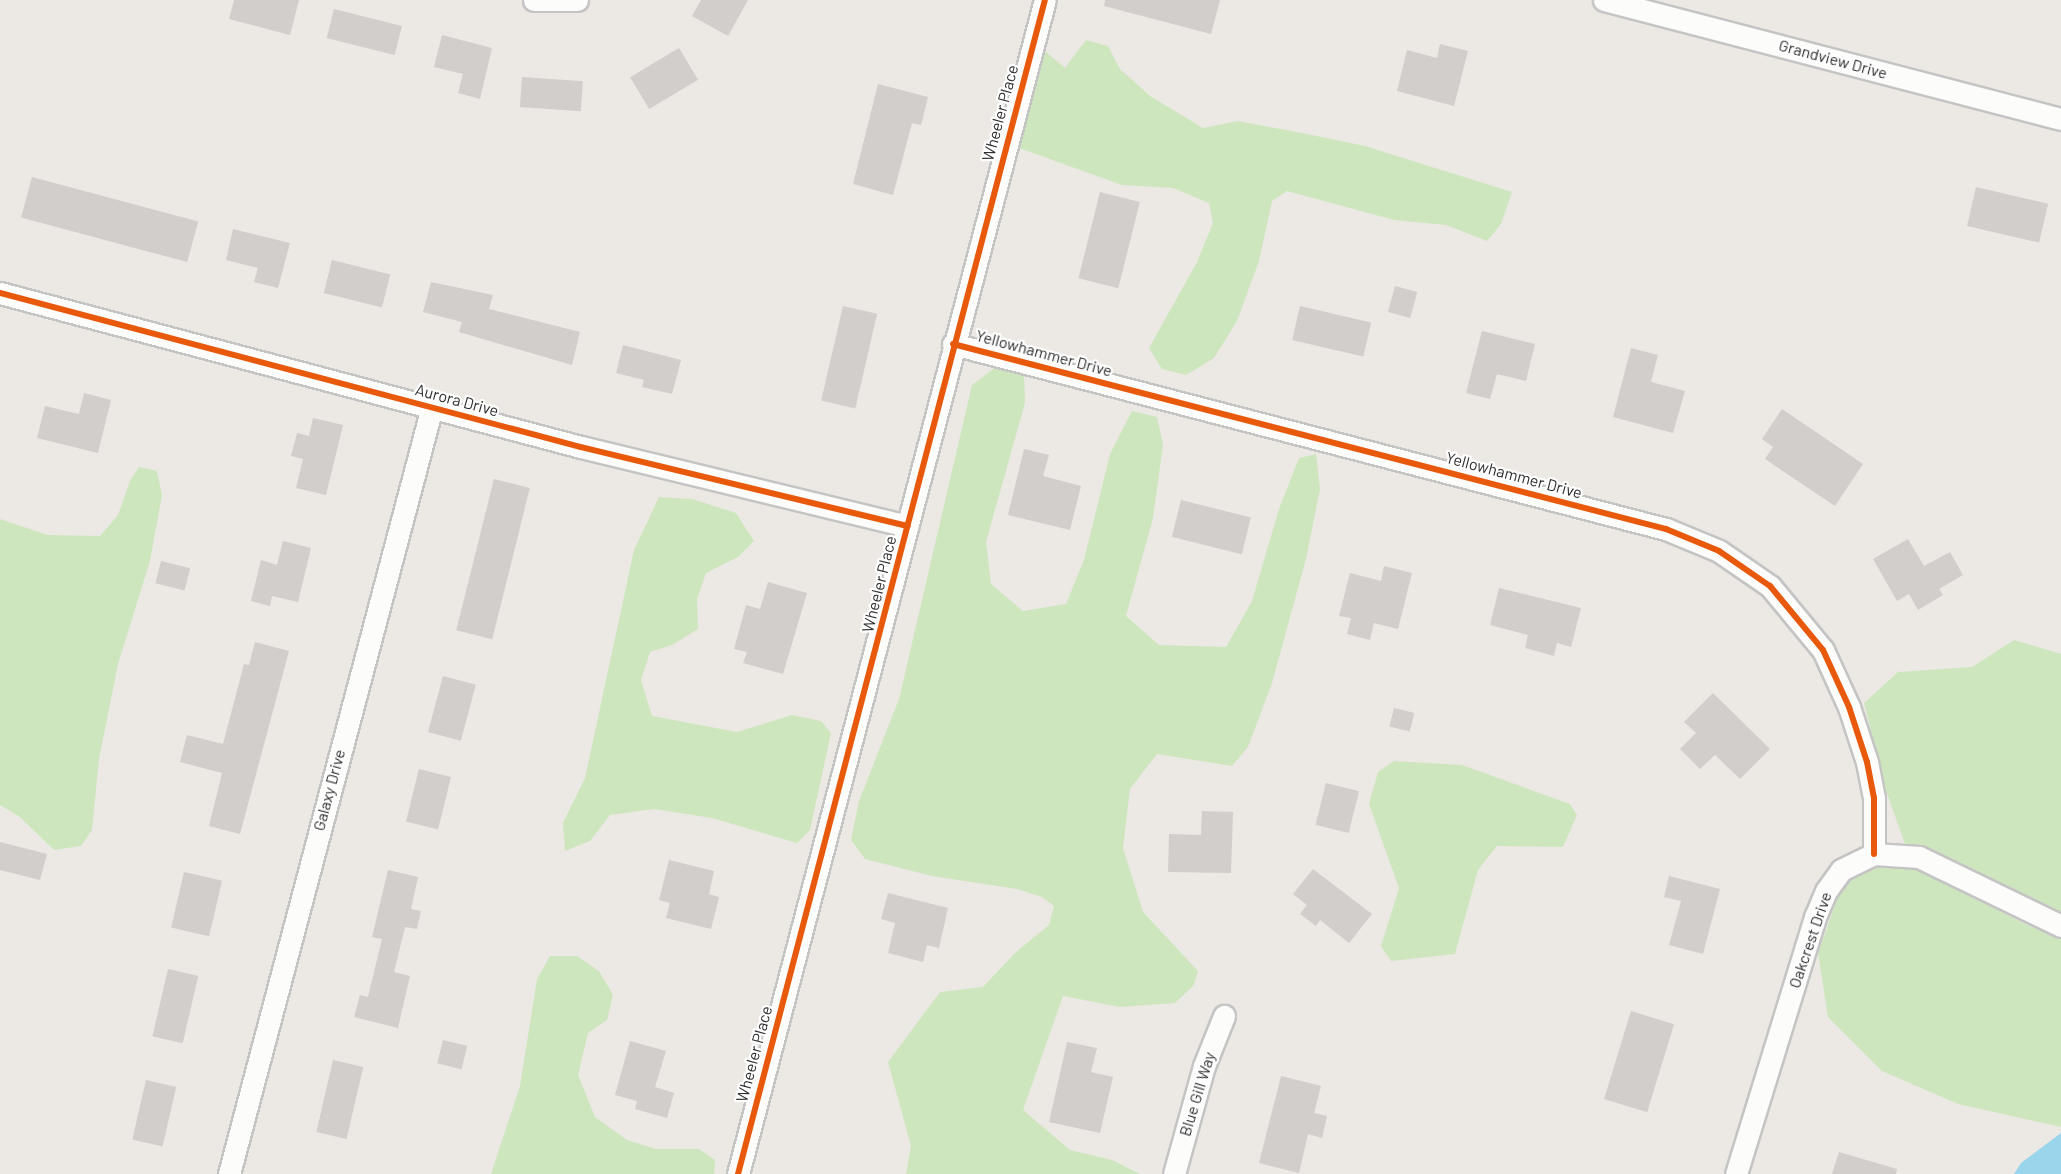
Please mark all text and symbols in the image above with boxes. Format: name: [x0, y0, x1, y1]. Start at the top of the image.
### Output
street label: Grandview Drive: [1777, 35, 1889, 83]
street label: Wheeler Place: [978, 63, 1022, 163]
street label: Yellowhammer Drive: [974, 326, 1114, 380]
street label: Aurora Drive: [413, 380, 501, 420]
street label: Yellowhammer Drive: [1444, 448, 1584, 502]
street label: Wheeler Place: [858, 534, 900, 634]
street label: Galaxy Drive: [309, 747, 349, 833]
street label: Oakcrest Drive: [1785, 889, 1835, 991]
street label: Wheeler Place: [732, 1004, 776, 1104]
street label: Blue Gill Way: [1175, 1049, 1219, 1139]

